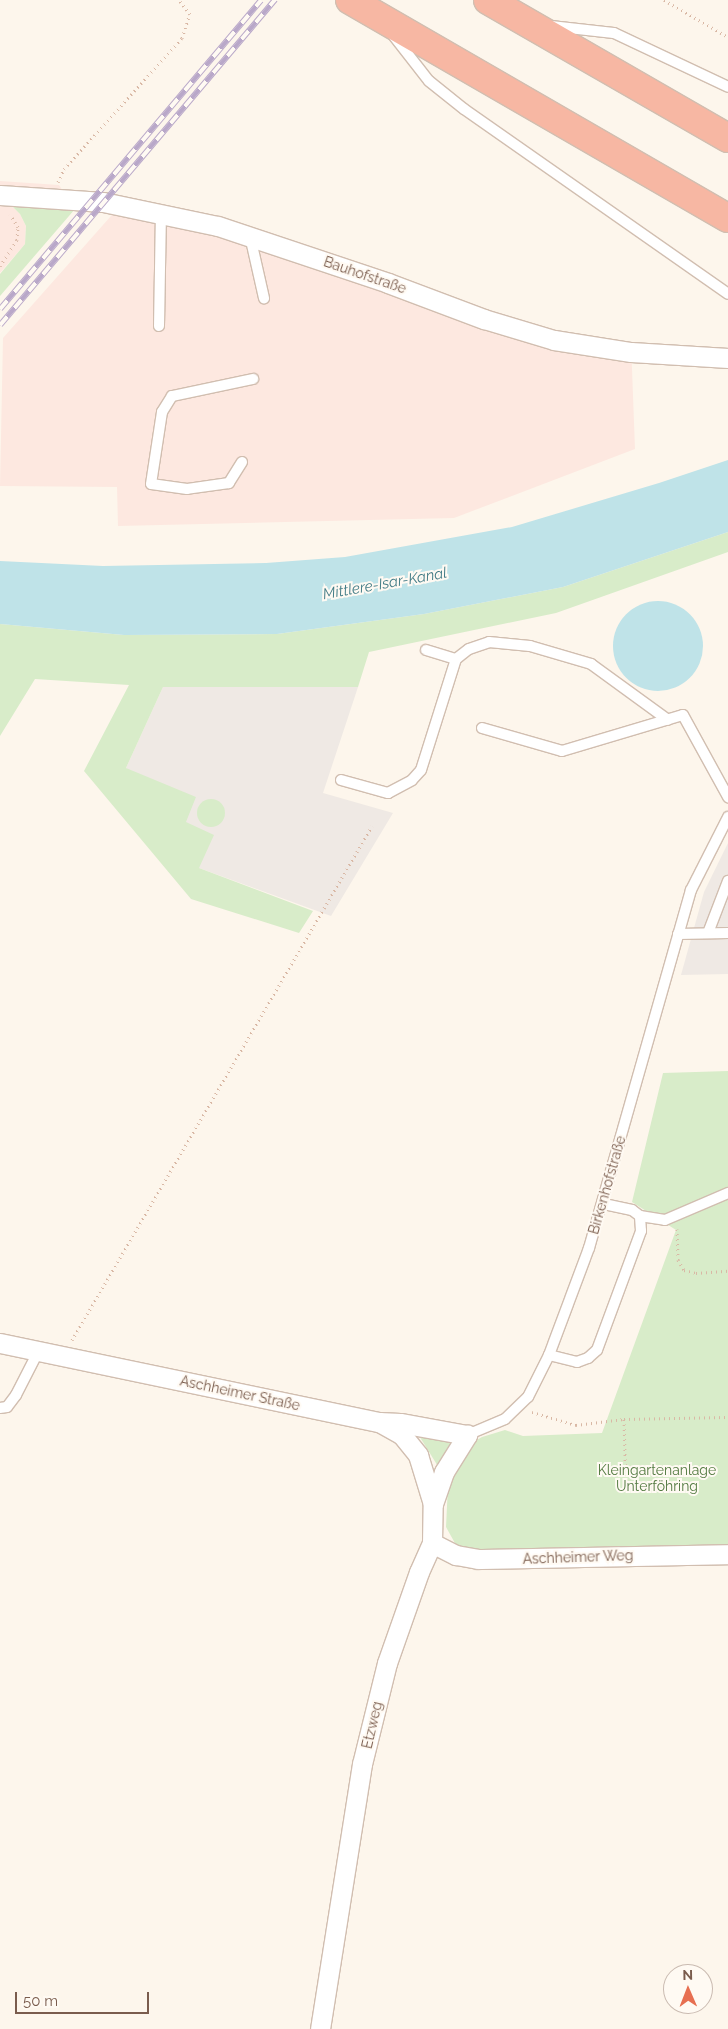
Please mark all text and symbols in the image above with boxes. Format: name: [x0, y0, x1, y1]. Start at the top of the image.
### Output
street label: Bauhofstraße: [322, 253, 408, 297]
water label: Mittlere-Isar-Kanal: [322, 564, 448, 604]
street label: Birkenhofstraße: [585, 1134, 629, 1236]
street label: Aschheimer Straße: [178, 1372, 302, 1414]
park label: Kleingartenanlage Unterföhring: [598, 1462, 716, 1494]
street label: Aschheimer Weg: [522, 1547, 634, 1567]
street label: Etzweg: [358, 1700, 386, 1750]
north arrow: [663, 1964, 713, 2014]
text: N: [682, 1967, 693, 1983]
scale bar: [18, 1982, 151, 2014]
text: 50 m: [23, 1992, 58, 2010]

